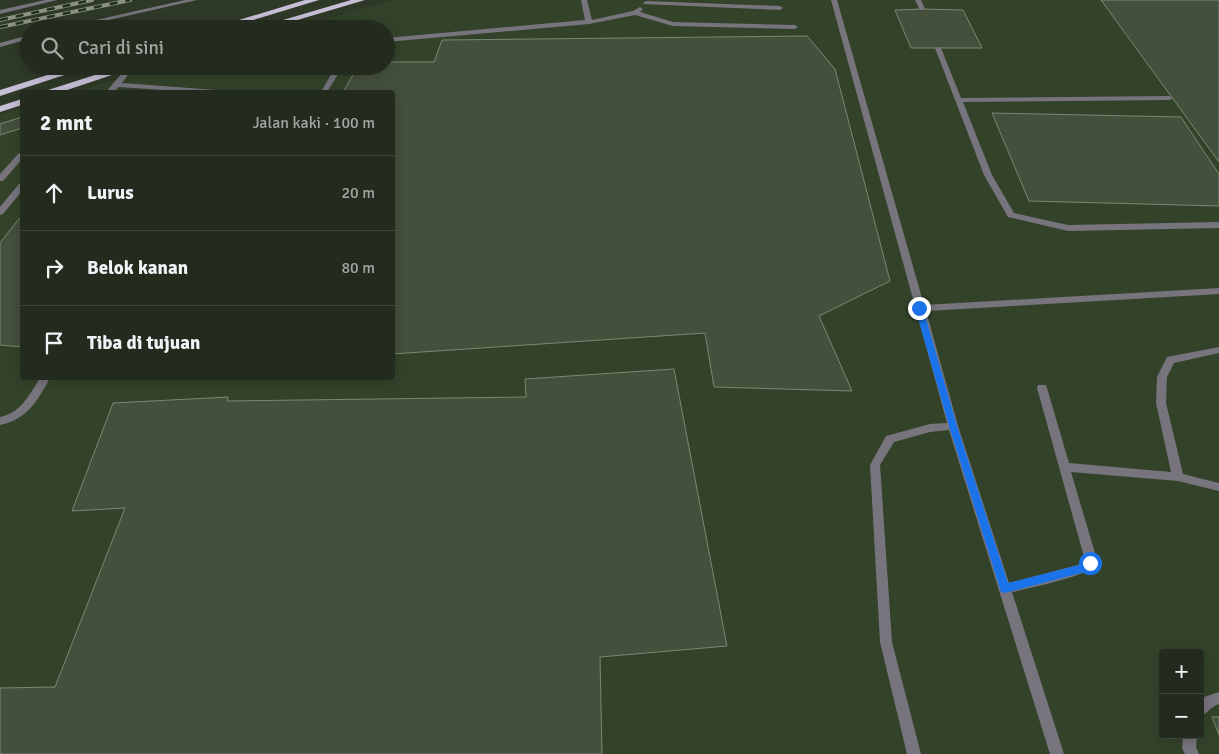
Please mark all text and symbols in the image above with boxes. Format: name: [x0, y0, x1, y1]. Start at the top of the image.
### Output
search box: [20, 20, 395, 75]
icon: search: [38, 34, 66, 62]
text: Cari di sini: [78, 36, 164, 60]
text: 2 mnt: [40, 110, 92, 136]
text: Jalan kaki · 100 m: [253, 113, 375, 133]
icon: ahead: [40, 179, 68, 207]
text: Lurus: [87, 181, 134, 205]
text: 20 m: [341, 183, 375, 203]
icon: right: [40, 254, 68, 282]
text: Belok kanan: [87, 256, 188, 280]
text: 80 m: [341, 258, 375, 278]
route end: [908, 297, 931, 320]
icon: arrive: [40, 329, 68, 357]
text: Tiba di tujuan: [87, 331, 200, 355]
route start: [1079, 552, 1102, 575]
map controls: [1159, 649, 1204, 739]
button: +: [1159, 649, 1204, 694]
button: −: [1159, 694, 1204, 739]

